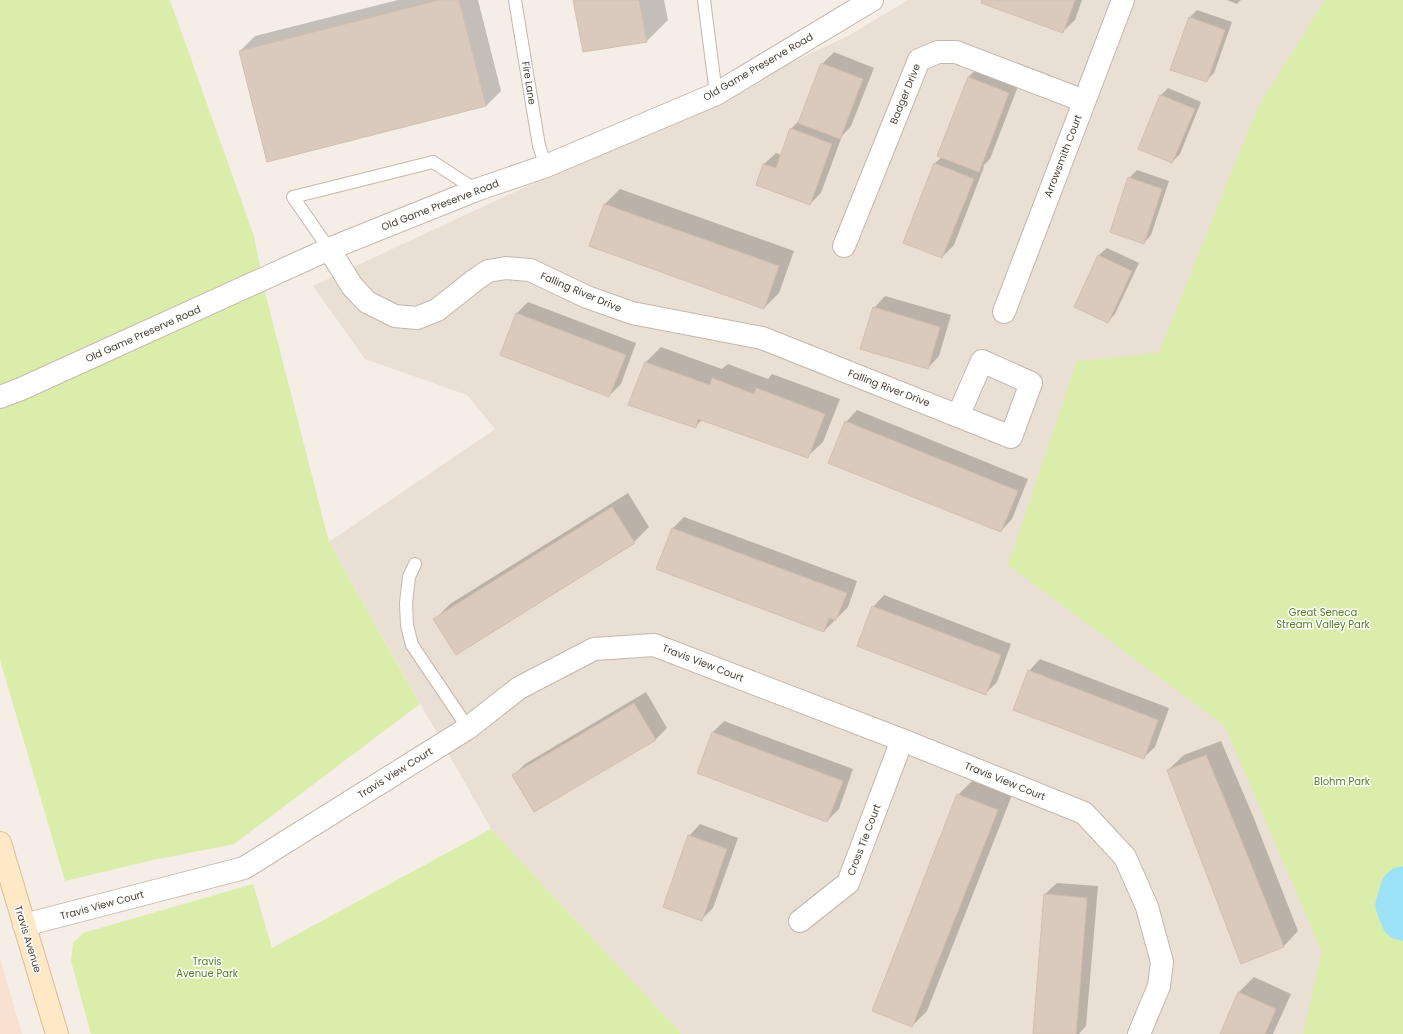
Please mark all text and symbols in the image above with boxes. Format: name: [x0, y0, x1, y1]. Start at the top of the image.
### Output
street label: Old Game Preserve Road: [700, 29, 816, 105]
street label: Fire Lane: [518, 60, 540, 106]
street label: Badger Drive: [886, 61, 924, 127]
street label: Arrowsmith Court: [1040, 112, 1086, 199]
street label: Old Game Preserve Road: [379, 176, 501, 234]
street label: Falling River Drive: [538, 268, 624, 316]
street label: Old Game Preserve Road: [83, 302, 203, 366]
street label: Falling River Drive: [846, 365, 932, 411]
park label: Great Seneca Stream Valley Park: [1276, 605, 1371, 632]
street label: Travis View Court: [660, 641, 746, 686]
street label: Travis View Court: [355, 744, 436, 802]
street label: Travis View Court: [962, 758, 1048, 804]
park label: Blohm Park: [1314, 774, 1371, 789]
street label: Cross Tie Court: [843, 802, 885, 878]
street label: Travis View Court: [59, 887, 146, 923]
street label: Travis Avenue: [11, 904, 45, 974]
park label: Travis Avenue Park: [176, 954, 239, 981]

